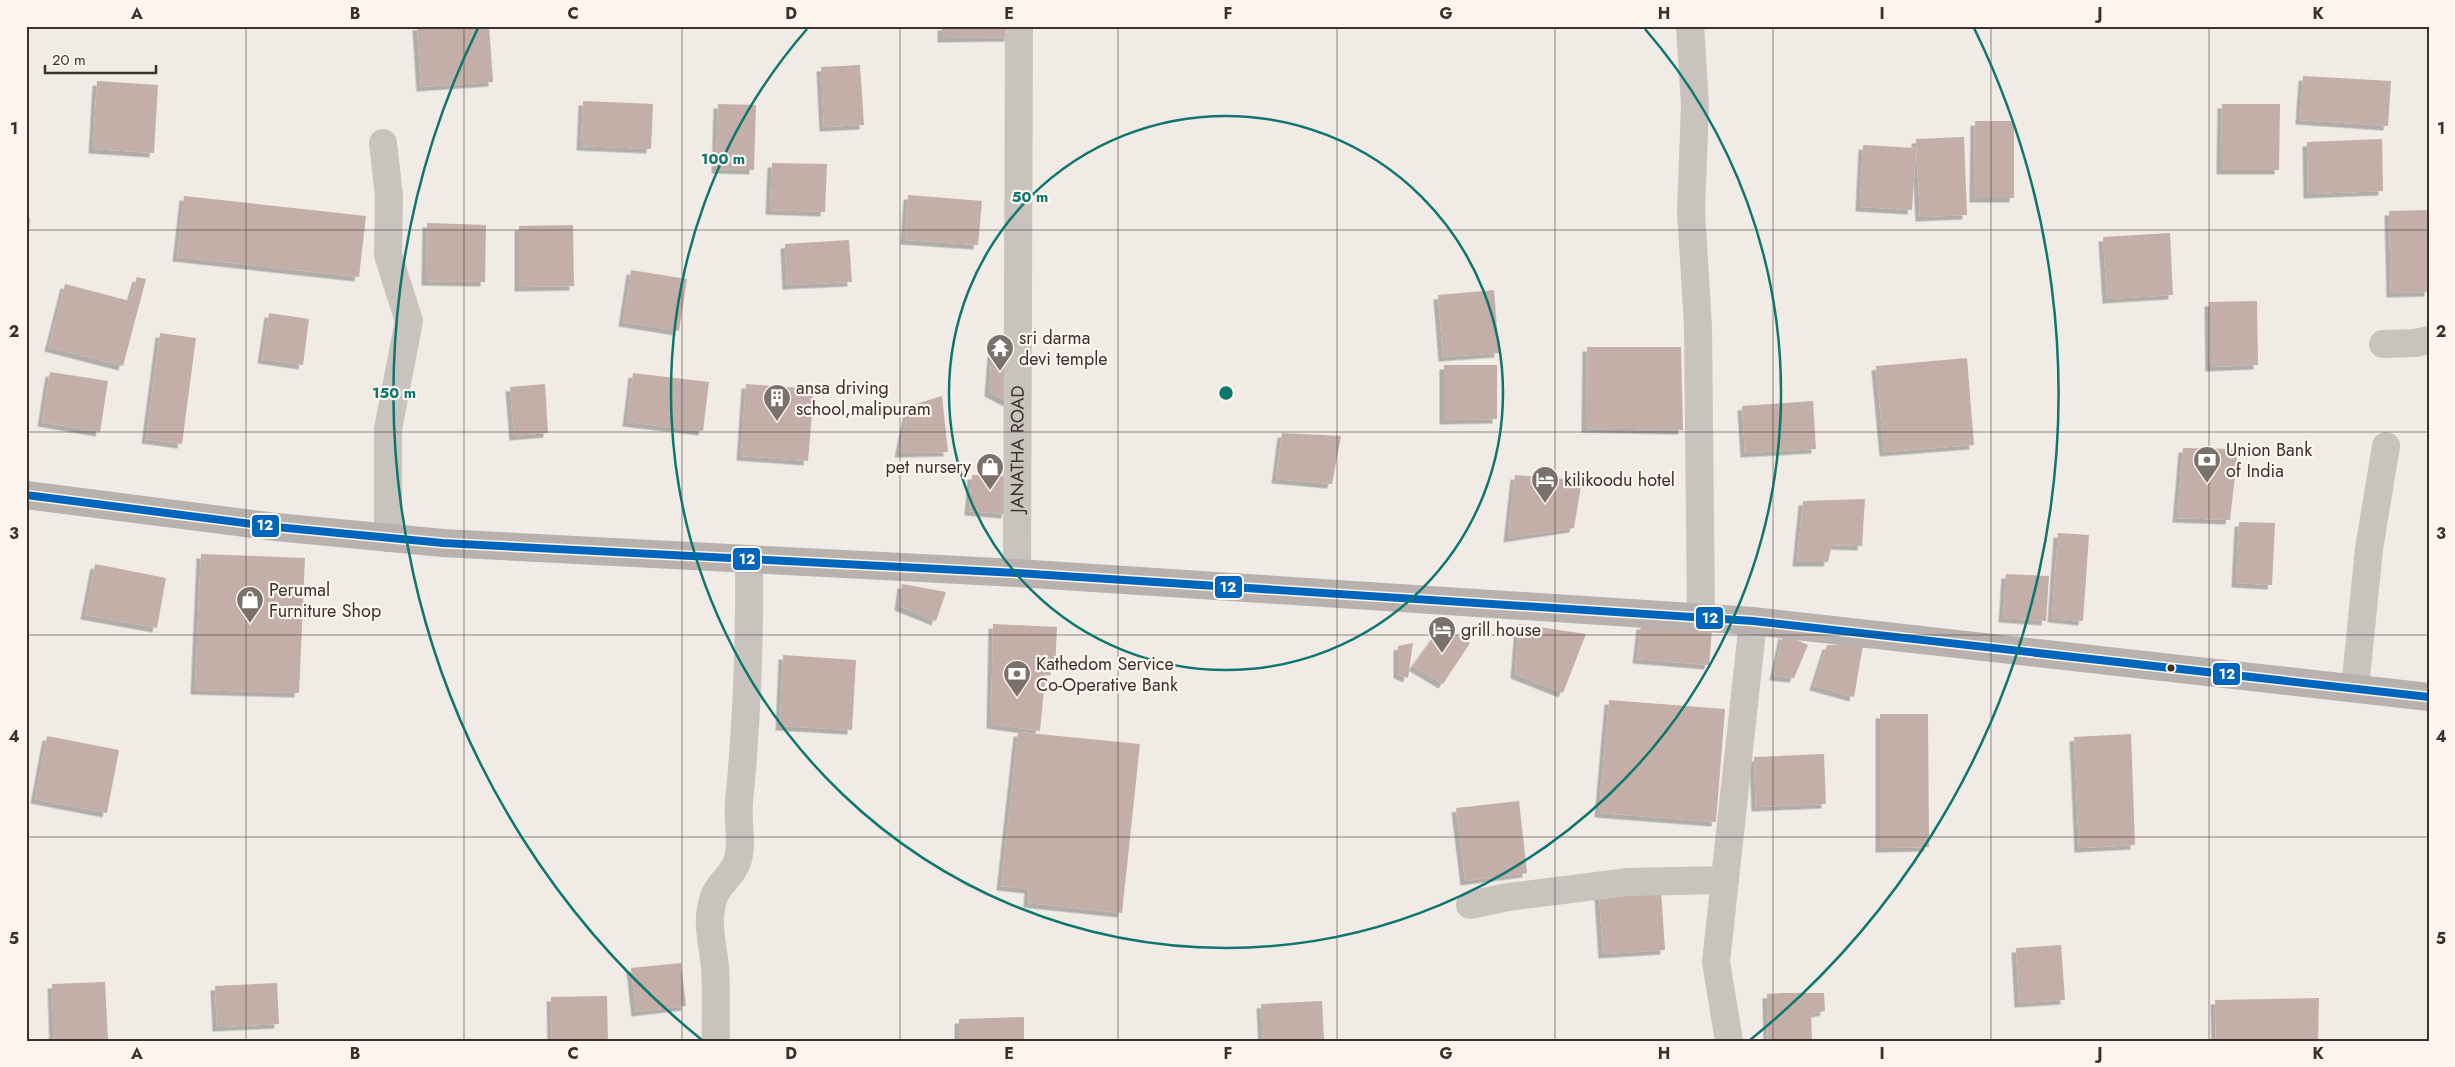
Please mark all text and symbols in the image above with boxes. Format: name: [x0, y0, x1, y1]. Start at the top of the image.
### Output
text: A: [130, 2, 143, 25]
text: B: [350, 2, 360, 25]
text: C: [567, 2, 579, 25]
text: D: [785, 2, 797, 25]
text: E: [1004, 2, 1014, 25]
text: F: [1224, 2, 1232, 25]
text: G: [1439, 2, 1453, 25]
text: H: [1658, 2, 1670, 25]
text: I: [1879, 2, 1885, 25]
text: J: [2094, 2, 2103, 25]
text: K: [2312, 2, 2324, 25]
scale bar: [45, 42, 156, 74]
text: 20 m: [52, 49, 86, 71]
text: 1: [10, 117, 18, 140]
text: 1: [2437, 117, 2445, 140]
text: 100 m: [701, 148, 745, 170]
text: 50 m: [1012, 186, 1048, 208]
text: 2: [9, 320, 19, 343]
text: 2: [2436, 320, 2446, 343]
place label: sri darma devi temple: [1019, 325, 1108, 372]
temple icon: sri darma devi temple: [985, 333, 1015, 372]
place label: ansa driving school,malipuram: [796, 375, 931, 422]
text: 150 m: [372, 382, 416, 404]
building icon: ansa driving school,malipuram: [762, 383, 792, 422]
centre of rings: [1217, 384, 1235, 402]
street label: JANATHA ROAD: [1004, 385, 1031, 515]
place label: Union Bank of India: [2226, 437, 2312, 484]
bank icon: Union Bank of India: [2192, 445, 2222, 484]
shop icon: pet nursery: [975, 452, 1005, 491]
place label: pet nursery: [886, 454, 971, 480]
hotel icon: kilikoodu hotel: [1530, 465, 1560, 504]
place label: kilikoodu hotel: [1564, 467, 1675, 493]
line badge: 12: [251, 514, 280, 538]
text: 12: [257, 515, 273, 535]
text: 3: [9, 522, 19, 545]
text: 3: [2436, 522, 2446, 545]
line badge: 12: [732, 547, 761, 571]
text: 12: [739, 549, 755, 569]
line badge: 12: [1214, 575, 1243, 599]
place label: Perumal Furniture Shop: [269, 577, 381, 624]
text: 12: [1220, 577, 1236, 597]
shop icon: Perumal Furniture Shop: [235, 585, 265, 624]
line badge: 12: [1695, 606, 1724, 630]
text: 12: [1702, 608, 1718, 628]
hotel icon: grill house: [1427, 615, 1457, 654]
place label: grill house: [1461, 617, 1541, 643]
place label: Kathedom Service Co-Operative Bank: [1036, 651, 1178, 698]
bank icon: Kathedom Service Co-Operative Bank: [1002, 659, 1032, 698]
line badge: 12: [2212, 662, 2241, 686]
unlabelled marker: [2166, 663, 2176, 673]
text: 12: [2219, 664, 2235, 684]
text: 4: [8, 725, 20, 748]
text: 4: [2435, 725, 2447, 748]
text: 5: [9, 927, 19, 950]
text: 5: [2436, 927, 2446, 950]
text: A: [130, 1042, 143, 1065]
text: B: [350, 1042, 360, 1065]
text: C: [567, 1042, 579, 1065]
text: D: [785, 1042, 797, 1065]
text: E: [1004, 1042, 1014, 1065]
text: F: [1224, 1042, 1232, 1065]
text: G: [1439, 1042, 1453, 1065]
text: H: [1658, 1042, 1670, 1065]
text: I: [1879, 1042, 1885, 1065]
text: J: [2094, 1042, 2103, 1065]
text: K: [2312, 1042, 2324, 1065]

